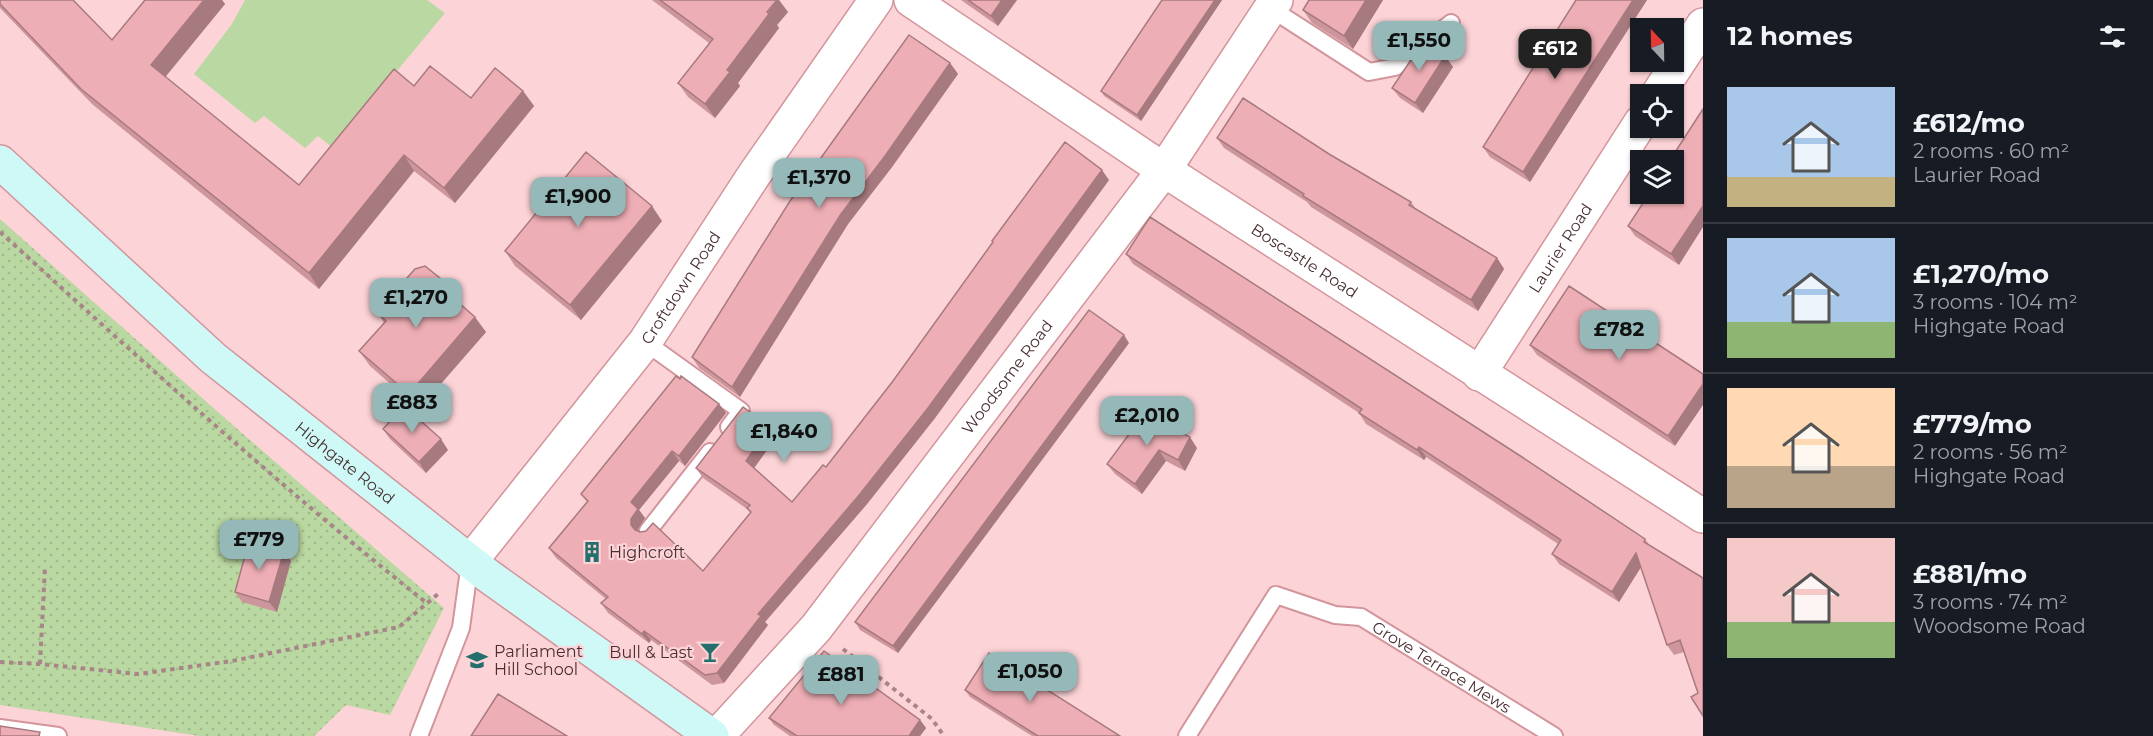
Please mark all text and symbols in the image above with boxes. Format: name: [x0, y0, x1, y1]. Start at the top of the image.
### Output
north arrow: [1630, 18, 1684, 72]
map controls: [1630, 18, 1684, 204]
text: 12 homes: [1727, 20, 1853, 52]
icon: filters: [2096, 20, 2129, 53]
pin: £1,550: [1370, 21, 1468, 72]
text: £1,550: [1387, 28, 1451, 52]
pin: £612: [1519, 29, 1591, 80]
text: £612: [1532, 36, 1578, 60]
button: locate: [1630, 84, 1684, 138]
text: £612/mo: [1913, 107, 2025, 139]
icon: home: [1775, 111, 1847, 183]
text: 2 rooms · 60 m²: [1913, 139, 2069, 163]
button: layers: [1630, 150, 1684, 204]
pin: £1,370: [770, 158, 868, 209]
text: Laurier Road: [1913, 163, 2041, 187]
text: £1,370: [787, 165, 851, 189]
pin: £1,900: [529, 177, 627, 228]
text: £1,900: [545, 184, 611, 208]
street label: Laurier Road: [1525, 200, 1596, 296]
street label: Boscastle Road: [1248, 220, 1361, 302]
street label: Croftdown Road: [637, 228, 725, 348]
text: £1,270/mo: [1913, 258, 2049, 290]
icon: home: [1775, 262, 1847, 334]
pin: £1,270: [367, 278, 465, 329]
text: £1,270: [384, 285, 448, 309]
text: 3 rooms · 104 m²: [1913, 290, 2078, 314]
pin: £782: [1583, 310, 1655, 361]
text: Highgate Road: [1913, 314, 2065, 338]
street label: Woodsome Road: [958, 316, 1057, 438]
text: £782: [1594, 317, 1644, 341]
pin: £883: [376, 383, 448, 434]
text: £883: [387, 390, 437, 414]
pin: £2,010: [1098, 396, 1196, 447]
text: £2,010: [1114, 403, 1180, 427]
text: £779/mo: [1913, 408, 2032, 440]
pin: £1,840: [735, 412, 833, 463]
icon: home: [1775, 412, 1847, 484]
street label: Highgate Road: [291, 418, 398, 508]
text: £1,840: [750, 419, 818, 443]
text: 2 rooms · 56 m²: [1913, 440, 2068, 464]
text: Highgate Road: [1913, 464, 2065, 488]
pin: £779: [223, 520, 295, 571]
text: £779: [234, 527, 284, 551]
building icon: Highcroft: [580, 540, 604, 564]
place label: Highcroft: [609, 543, 686, 562]
text: £881/mo: [1913, 558, 2027, 590]
icon: home: [1775, 562, 1847, 634]
text: 3 rooms · 74 m²: [1913, 590, 2068, 614]
text: Woodsome Road: [1913, 614, 2086, 638]
street label: Grove Terrace Mews: [1369, 617, 1515, 717]
bar icon: Bull & Last: [698, 640, 722, 664]
place label: Parliament Hill School: [494, 642, 583, 679]
place label: Bull & Last: [609, 643, 693, 662]
school or university icon: Parliament Hill School: [465, 648, 489, 672]
pin: £1,050: [981, 652, 1079, 703]
pin: £881: [805, 655, 877, 706]
text: £1,050: [997, 659, 1063, 683]
text: £881: [818, 662, 864, 686]

